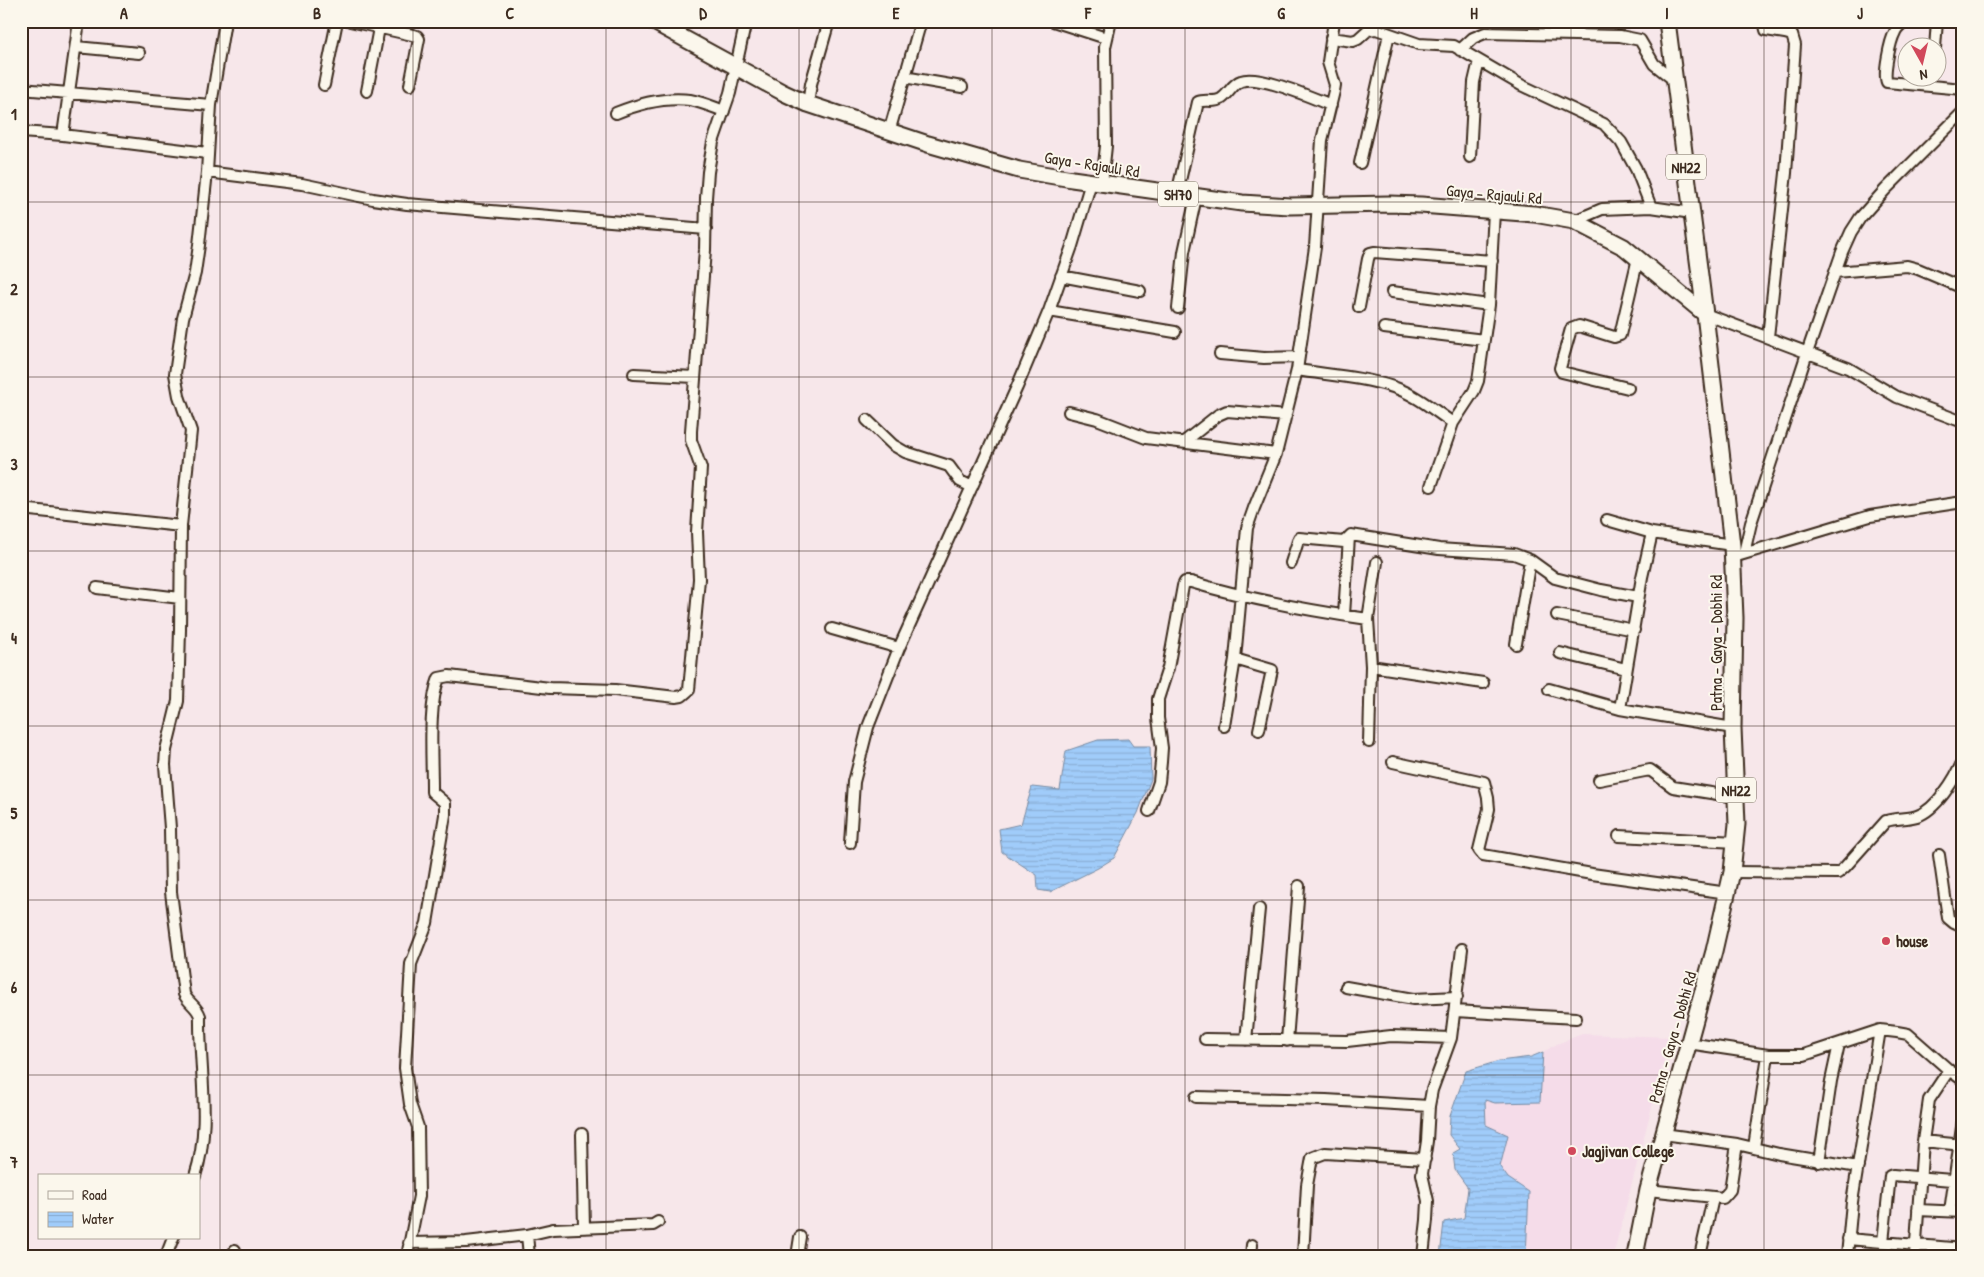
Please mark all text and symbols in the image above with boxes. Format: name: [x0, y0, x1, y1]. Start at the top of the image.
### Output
text: A: [120, 2, 128, 24]
text: B: [313, 2, 321, 24]
text: C: [506, 2, 515, 24]
text: D: [699, 2, 707, 24]
text: E: [892, 2, 900, 24]
text: F: [1084, 2, 1092, 24]
text: G: [1277, 2, 1285, 24]
text: H: [1470, 2, 1478, 24]
text: I: [1665, 2, 1669, 24]
text: J: [1857, 2, 1863, 24]
north arrow: [1896, 38, 1946, 88]
text: N: [1918, 65, 1929, 85]
text: 1: [11, 103, 17, 125]
street label: Gaya - Rajauli Rd: [1043, 146, 1141, 182]
road number: NH22: [1666, 154, 1706, 180]
street label: Gaya - Rajauli Rd: [1445, 179, 1543, 209]
road number: SH70: [1158, 182, 1198, 206]
text: 2: [10, 278, 18, 300]
text: 3: [10, 453, 18, 475]
street label: Patna - Gaya - Dobhi Rd: [1705, 575, 1727, 711]
text: 4: [11, 627, 17, 649]
road number: NH22: [1716, 778, 1756, 802]
text: 5: [11, 802, 18, 824]
place label: house: [1896, 930, 1929, 952]
marker: house: [1880, 935, 1892, 947]
street label: Patna - Gaya - Dobhi Rd: [1643, 969, 1701, 1105]
text: 6: [11, 976, 18, 998]
place label: Jagjivan College: [1582, 1140, 1675, 1163]
marker: Jagjivan College: [1566, 1145, 1578, 1157]
text: 7: [9, 1151, 18, 1173]
legend: [38, 1174, 200, 1240]
text: Road: [82, 1184, 107, 1205]
text: Water: [82, 1208, 114, 1229]

